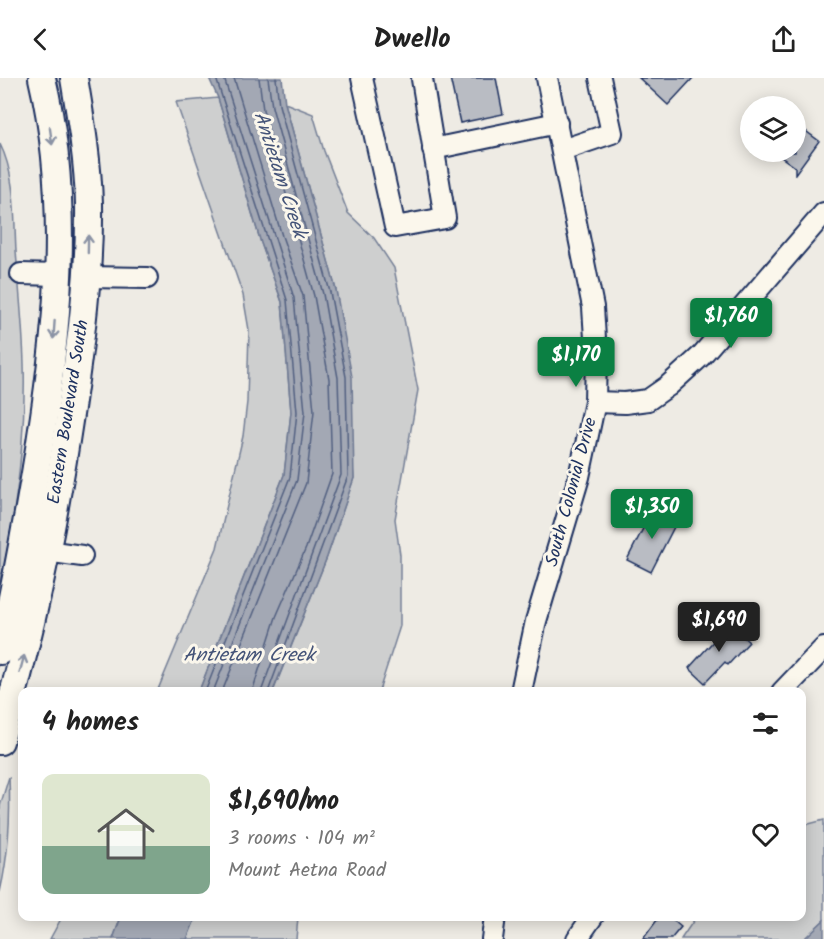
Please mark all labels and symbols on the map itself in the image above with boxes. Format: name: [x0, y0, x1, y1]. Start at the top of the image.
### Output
water label: Antietam Creek: [243, 108, 315, 245]
one-way arrow: [46, 125, 57, 145]
one-way arrow: [82, 234, 93, 254]
pin: $1,760: [682, 298, 780, 349]
street label: Eastern Boulevard South: [40, 318, 98, 506]
one-way arrow: [48, 320, 59, 340]
pin: $1,170: [527, 337, 625, 388]
street label: South Colonial Drive: [538, 414, 606, 570]
pin: $1,350: [603, 489, 701, 540]
pin: $1,690: [670, 602, 768, 653]
water label: Antietam Creek: [183, 640, 317, 672]
one-way arrow: [16, 655, 28, 674]

